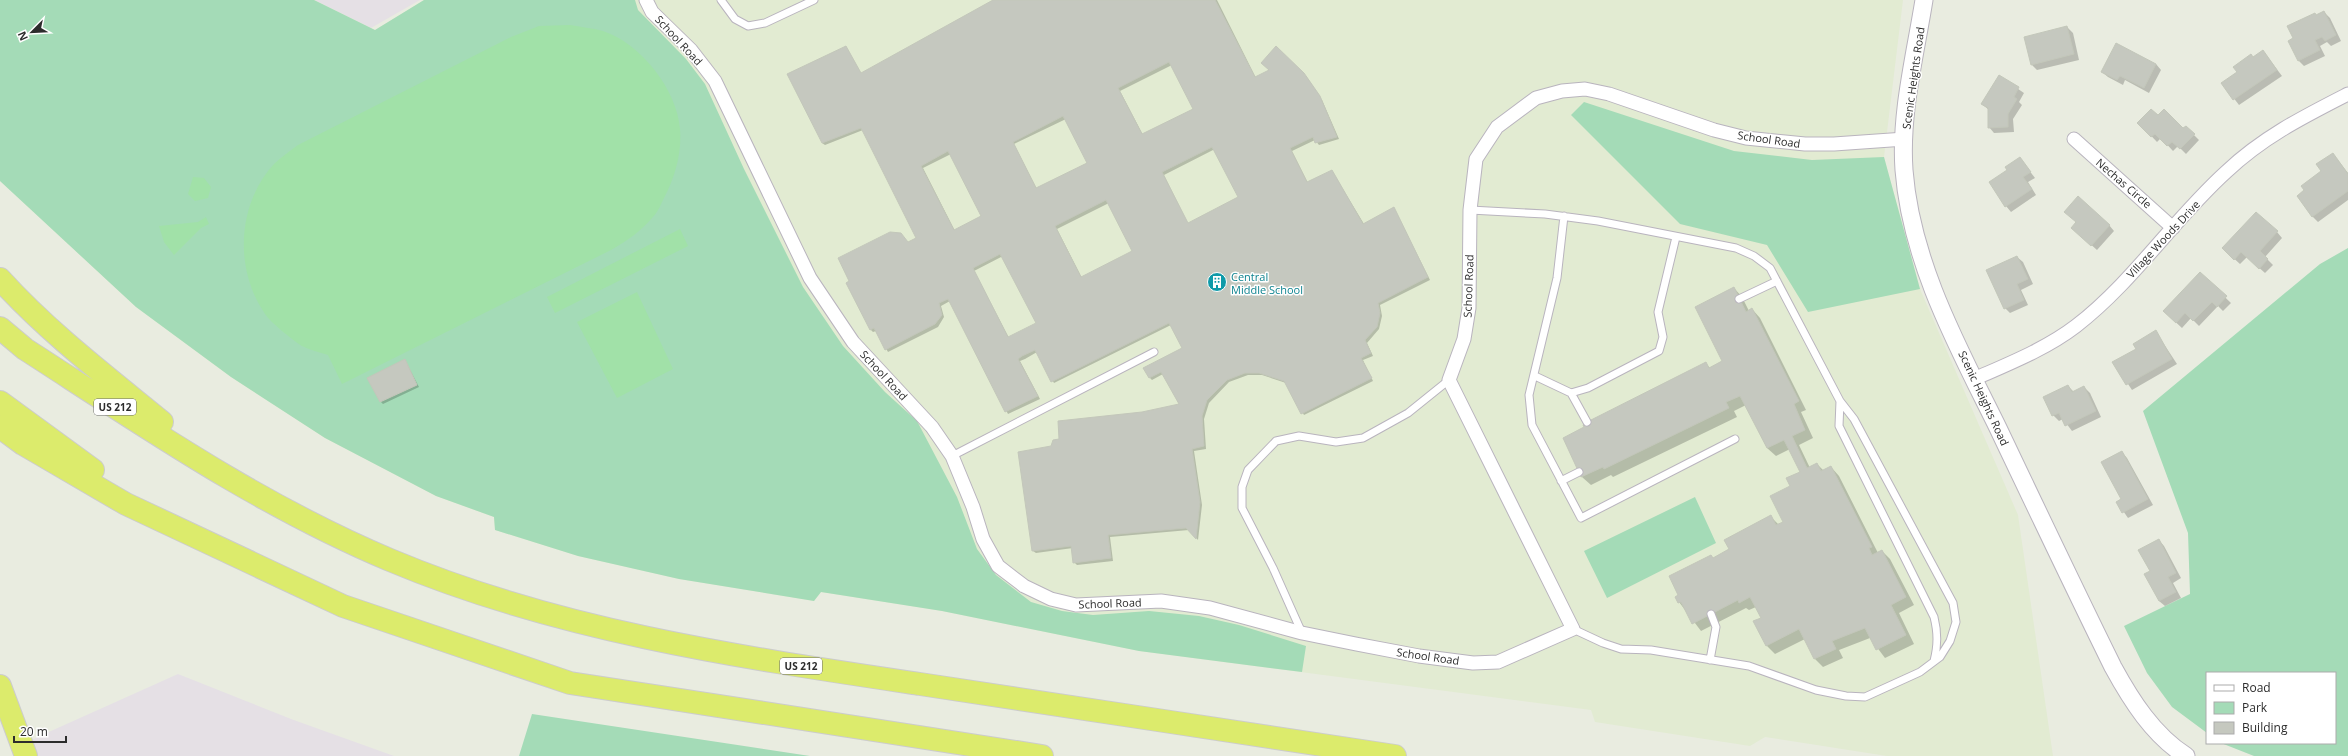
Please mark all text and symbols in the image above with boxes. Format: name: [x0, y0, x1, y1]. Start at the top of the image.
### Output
north arrow: [12, 12, 52, 52]
street label: School Road: [652, 12, 706, 68]
street label: Scenic Heights Road: [1898, 26, 1928, 130]
text: N: [14, 29, 31, 43]
street label: School Road: [1737, 127, 1801, 151]
street label: Nechas Circle: [2093, 155, 2155, 211]
street label: Village Woods Drive: [2123, 197, 2203, 281]
street label: School Road: [1459, 254, 1477, 318]
place label: Central Middle School: [1231, 269, 1303, 297]
building icon: Central Middle School: [1206, 271, 1228, 293]
street label: School Road: [857, 347, 911, 403]
street label: Scenic Heights Road: [1955, 348, 2013, 448]
road number: US 212: [94, 399, 136, 415]
street label: School Road: [1078, 594, 1142, 612]
street label: School Road: [1396, 644, 1460, 668]
road number: US 212: [780, 658, 822, 674]
legend: [2206, 672, 2336, 744]
text: Road: [2242, 679, 2271, 696]
text: Park: [2242, 699, 2268, 716]
scale bar: [14, 718, 66, 744]
text: Building: [2242, 719, 2288, 736]
text: 20 m: [20, 723, 48, 740]

